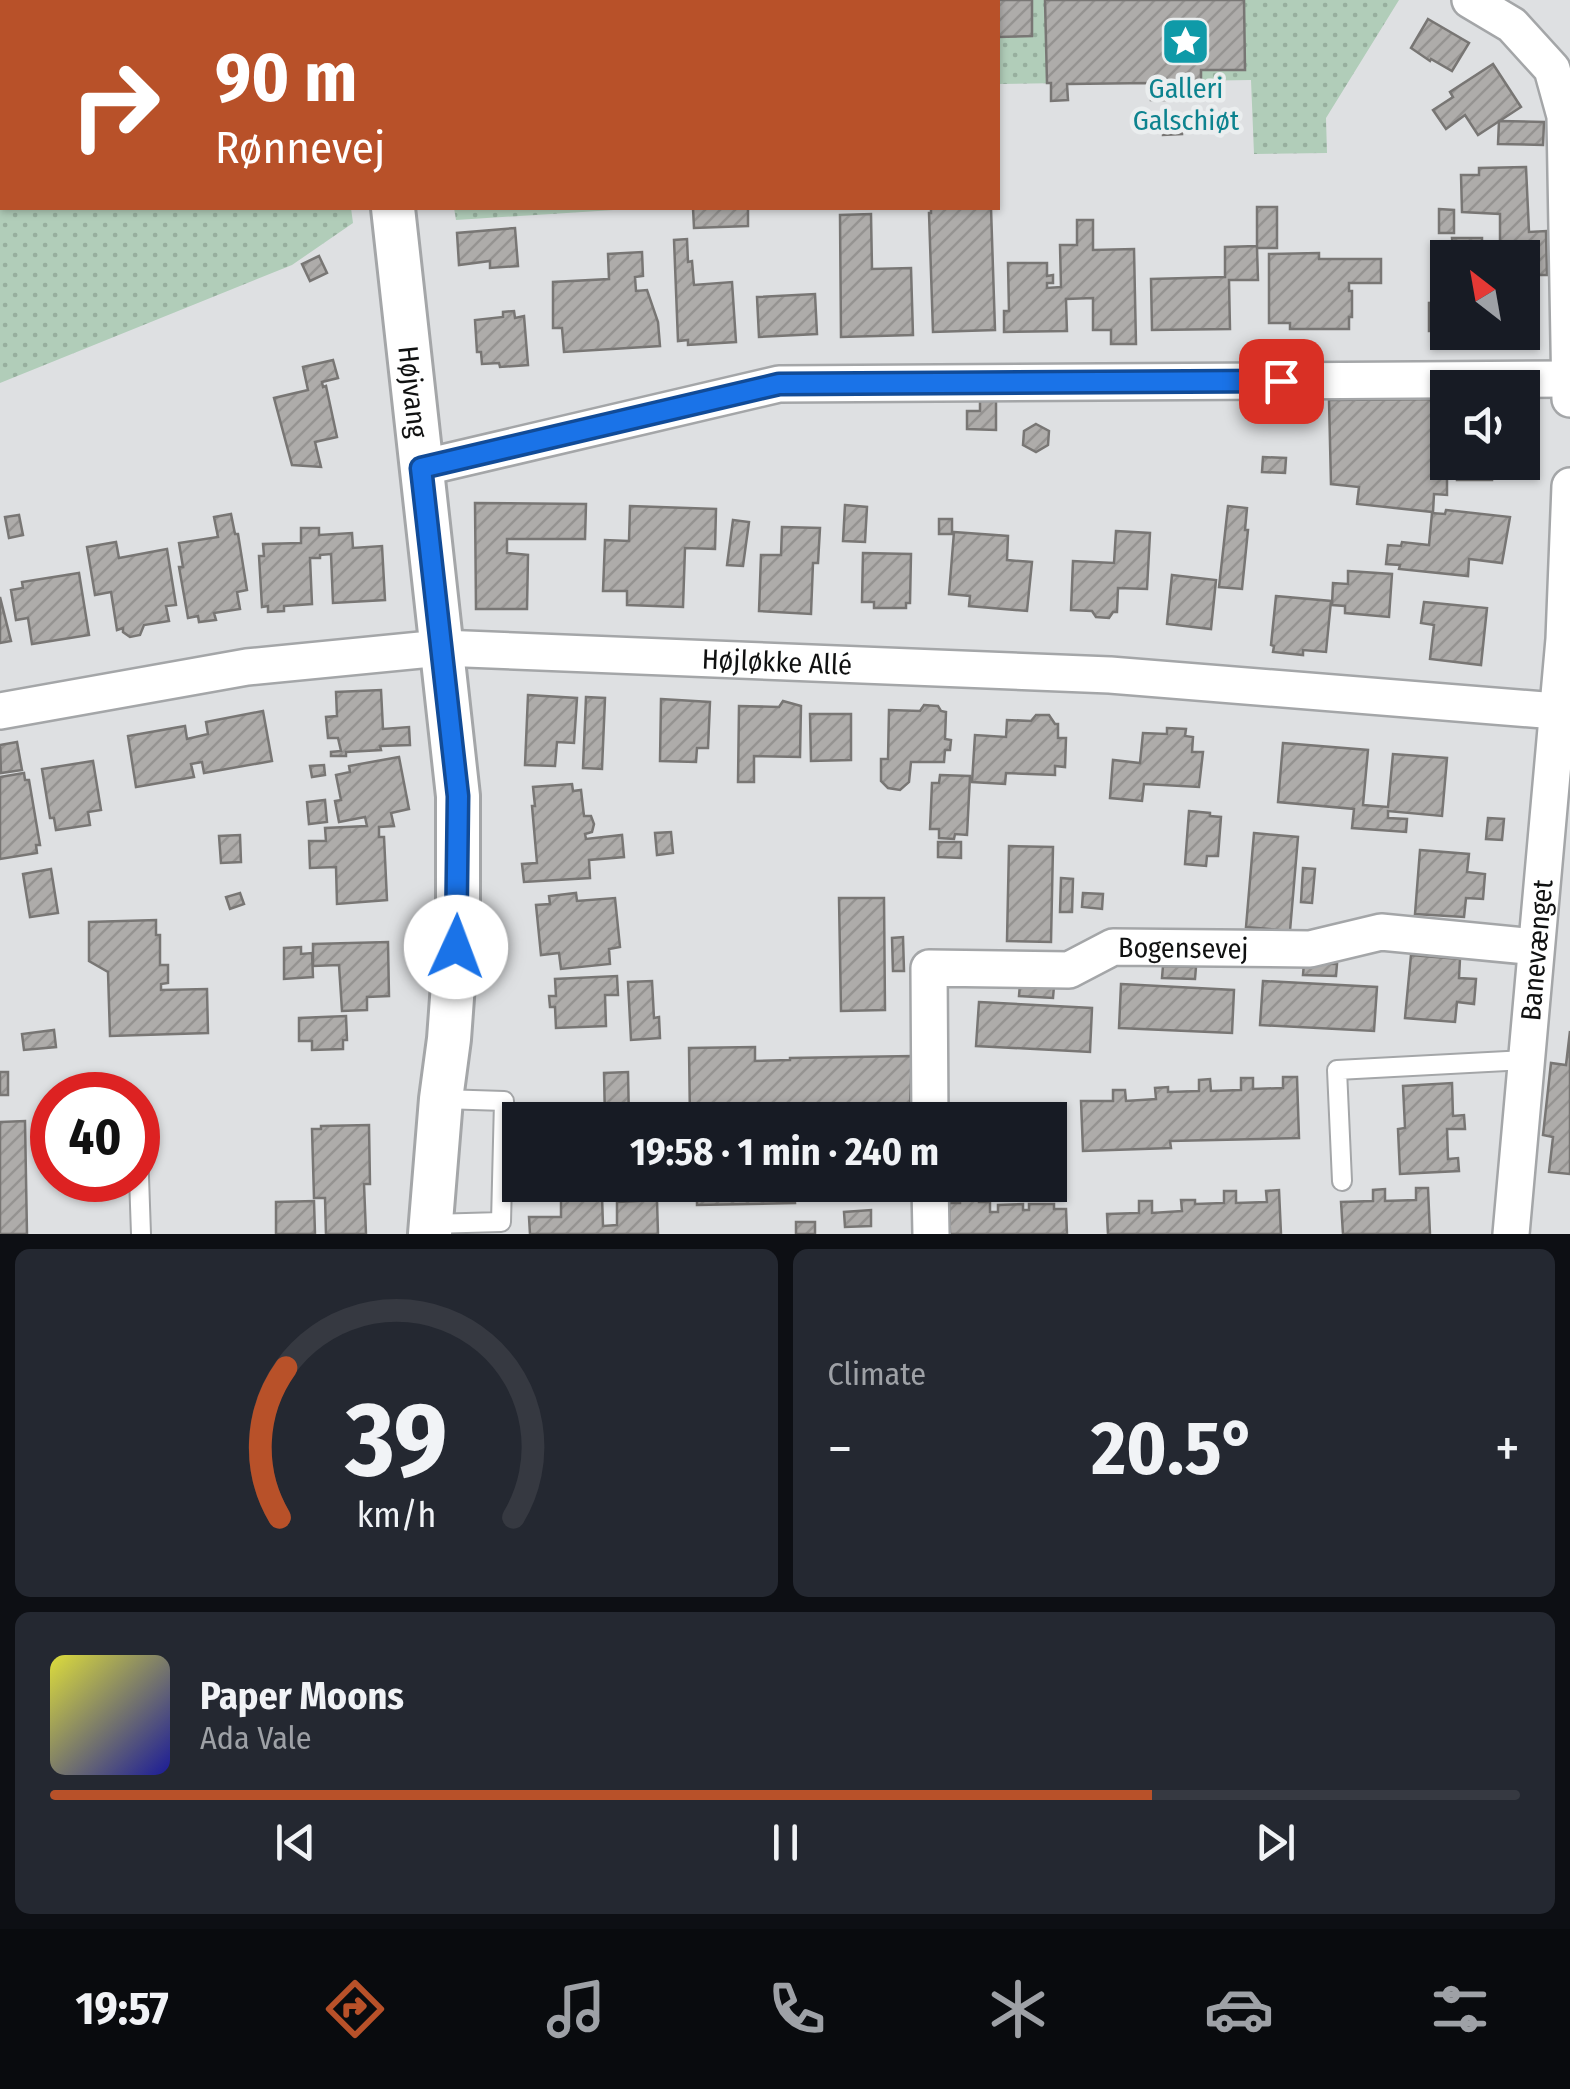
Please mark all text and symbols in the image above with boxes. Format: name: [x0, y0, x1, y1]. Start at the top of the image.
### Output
place icon: Galleri Galschiøt: [1160, 15, 1212, 67]
text: 90 m: [215, 36, 357, 120]
icon: right: [50, 40, 180, 170]
place label: Galleri Galschiøt: [1133, 72, 1240, 137]
text: Rønnevej: [215, 121, 385, 175]
north arrow: [1430, 240, 1540, 350]
map controls: [1430, 240, 1540, 480]
pin: [1239, 339, 1324, 424]
street label: Højvang: [392, 344, 435, 440]
icon: arrive: [1254, 354, 1309, 409]
button: sound: [1430, 370, 1540, 480]
street label: Højløkke Allé: [701, 642, 853, 681]
street label: Banevænget: [1514, 877, 1559, 1022]
position arrow: [404, 895, 508, 999]
street label: Bogensevej: [1118, 931, 1249, 965]
speed limit sign: 40: [30, 1072, 160, 1202]
text: 19:58 · 1 min · 240 m: [630, 1129, 939, 1175]
text: Climate: [828, 1355, 926, 1393]
text: 39: [344, 1378, 447, 1503]
text: 20.5°: [1091, 1404, 1256, 1494]
text: −: [828, 1416, 852, 1482]
text: +: [1495, 1416, 1520, 1482]
text: km/h: [356, 1494, 436, 1536]
text: Paper Moons: [200, 1673, 404, 1719]
text: Ada Vale: [200, 1719, 312, 1757]
icon: previous: [268, 1815, 323, 1870]
icon: pause: [758, 1815, 813, 1870]
icon: next: [1248, 1815, 1303, 1870]
icon: directions: [320, 1974, 390, 2044]
icon: music: [541, 1974, 611, 2044]
icon: phone: [762, 1974, 832, 2044]
icon: climate: [983, 1974, 1053, 2044]
icon: car: [1204, 1974, 1274, 2044]
icon: filters: [1425, 1974, 1495, 2044]
text: 19:57: [75, 1982, 169, 2036]

